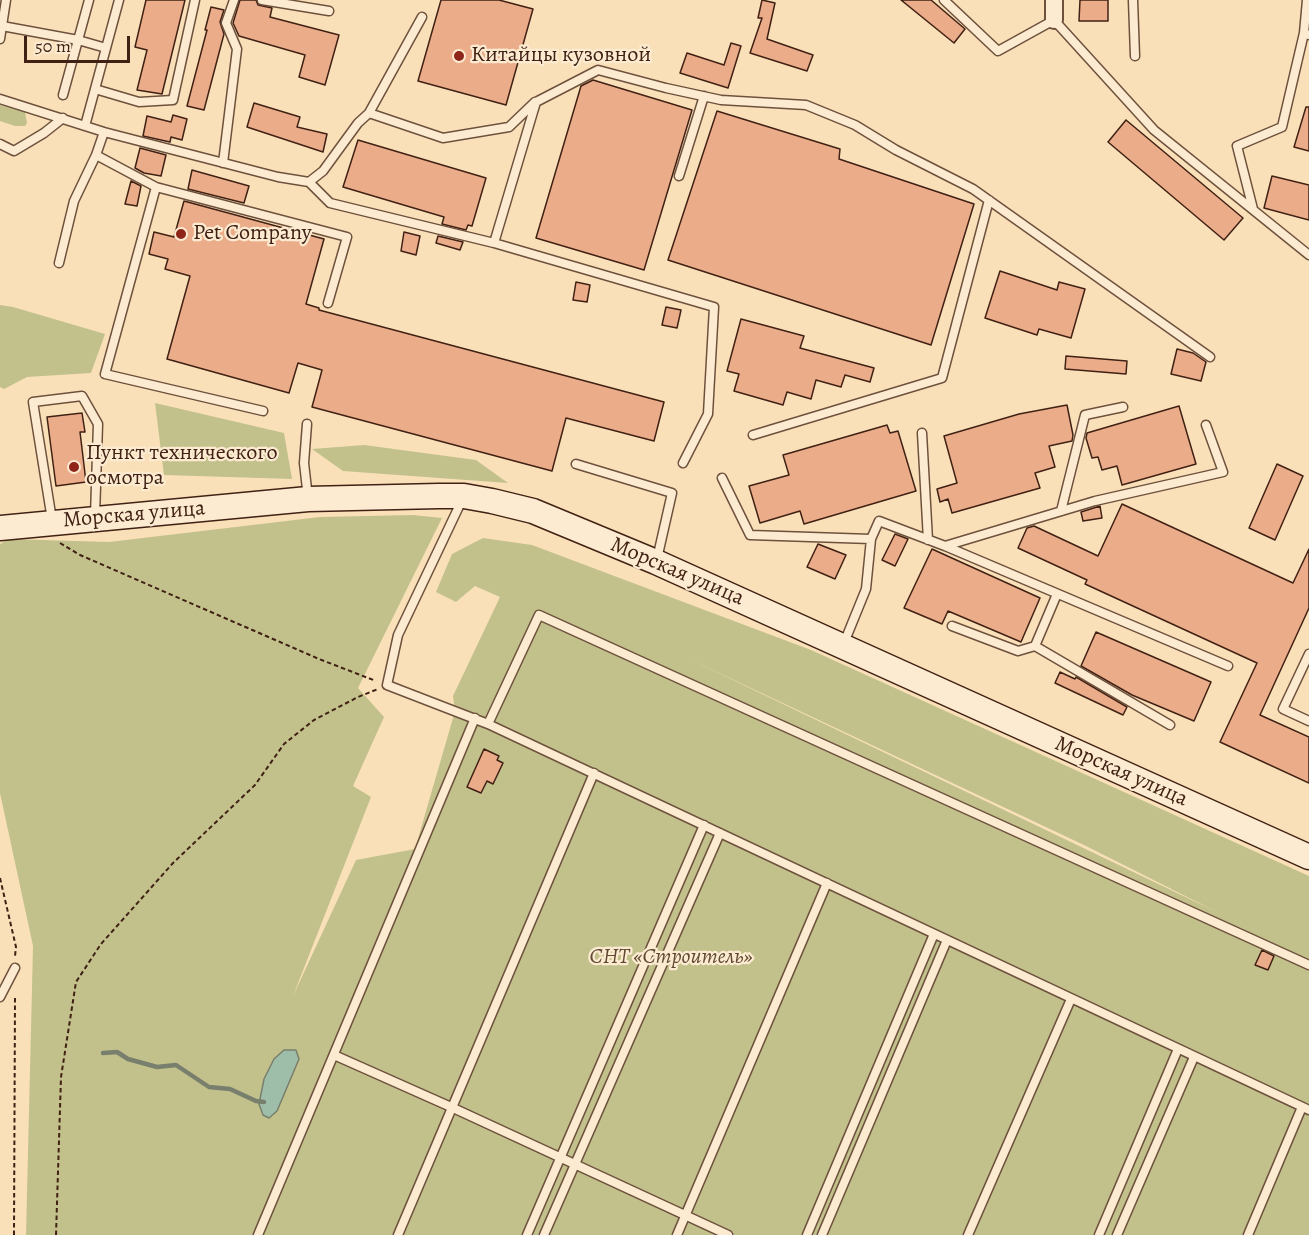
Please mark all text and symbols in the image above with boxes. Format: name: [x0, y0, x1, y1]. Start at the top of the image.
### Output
scale bar: [27, 24, 134, 62]
text: 50 m: [35, 34, 71, 58]
place label: Китайцы кузовной: [471, 43, 651, 69]
marker: Китайцы кузовной: [452, 49, 466, 63]
place label: Pet Company: [193, 221, 312, 247]
marker: Pet Company: [174, 227, 188, 241]
place label: Пункт технического осмотра: [86, 441, 278, 493]
marker: Пункт технического осмотра: [67, 460, 81, 474]
street label: Морская улица: [62, 496, 206, 534]
street label: Морская улица: [606, 532, 748, 612]
street label: Морская улица: [1050, 731, 1192, 813]
park label: СНТ «Строитель»: [590, 945, 752, 971]

